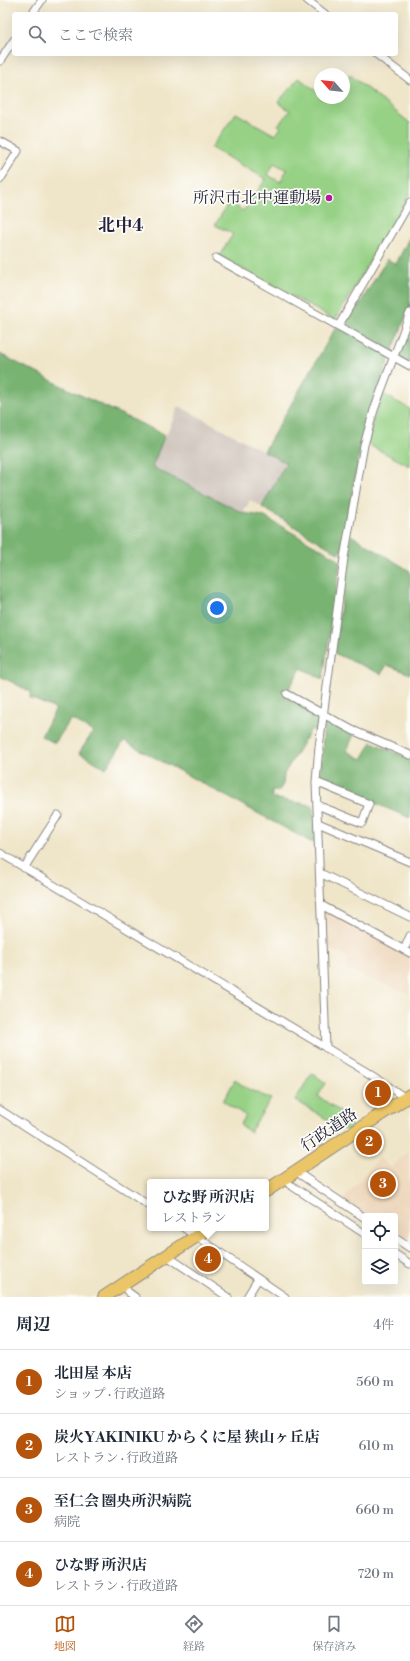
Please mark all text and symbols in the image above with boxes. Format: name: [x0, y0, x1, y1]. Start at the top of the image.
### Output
search box: [12, 12, 398, 56]
icon: search: [26, 23, 48, 45]
text: ここで検索: [58, 26, 133, 45]
north arrow: [314, 68, 350, 104]
place label: 所沢市北中運動場: [193, 188, 321, 208]
marker: 所沢市北中運動場: [324, 193, 334, 203]
district label: 北中4: [98, 215, 144, 237]
your location: [207, 598, 227, 618]
pin: 1: [365, 1078, 391, 1108]
street label: 行政道路: [297, 1104, 361, 1156]
pin: 2: [356, 1127, 382, 1157]
pin: 3: [370, 1169, 396, 1199]
popup: [147, 1179, 269, 1231]
text: ひな野 所沢店: [162, 1188, 254, 1207]
text: レストラン: [162, 1210, 226, 1226]
map controls: [362, 1213, 398, 1285]
button: locate: [362, 1213, 398, 1249]
pin: 4: [195, 1244, 221, 1274]
button: layers: [362, 1249, 398, 1285]
text: 周辺: [16, 1314, 50, 1336]
text: 4件: [373, 1317, 394, 1333]
text: 北田屋 本店: [54, 1364, 131, 1383]
text: 1: [26, 1374, 32, 1390]
text: 560 m: [356, 1374, 394, 1390]
text: ショップ · 行政道路: [54, 1386, 165, 1402]
text: 炭火YAKINIKU からくに屋 狭山ヶ丘店: [54, 1428, 319, 1447]
text: 2: [25, 1438, 33, 1454]
text: 610 m: [359, 1438, 394, 1454]
text: レストラン · 行政道路: [54, 1450, 178, 1466]
text: 至仁会 圏央所沢病院: [54, 1492, 191, 1511]
text: 3: [25, 1502, 33, 1518]
text: 660 m: [356, 1502, 394, 1518]
text: 病院: [54, 1514, 80, 1530]
text: ひな野 所沢店: [54, 1556, 146, 1575]
text: 4: [25, 1566, 33, 1582]
text: 720 m: [358, 1566, 394, 1582]
text: レストラン · 行政道路: [54, 1578, 178, 1594]
tab: 地図: [54, 1613, 76, 1654]
tab: 経路: [183, 1613, 205, 1654]
tab: 保存済み: [312, 1613, 356, 1654]

